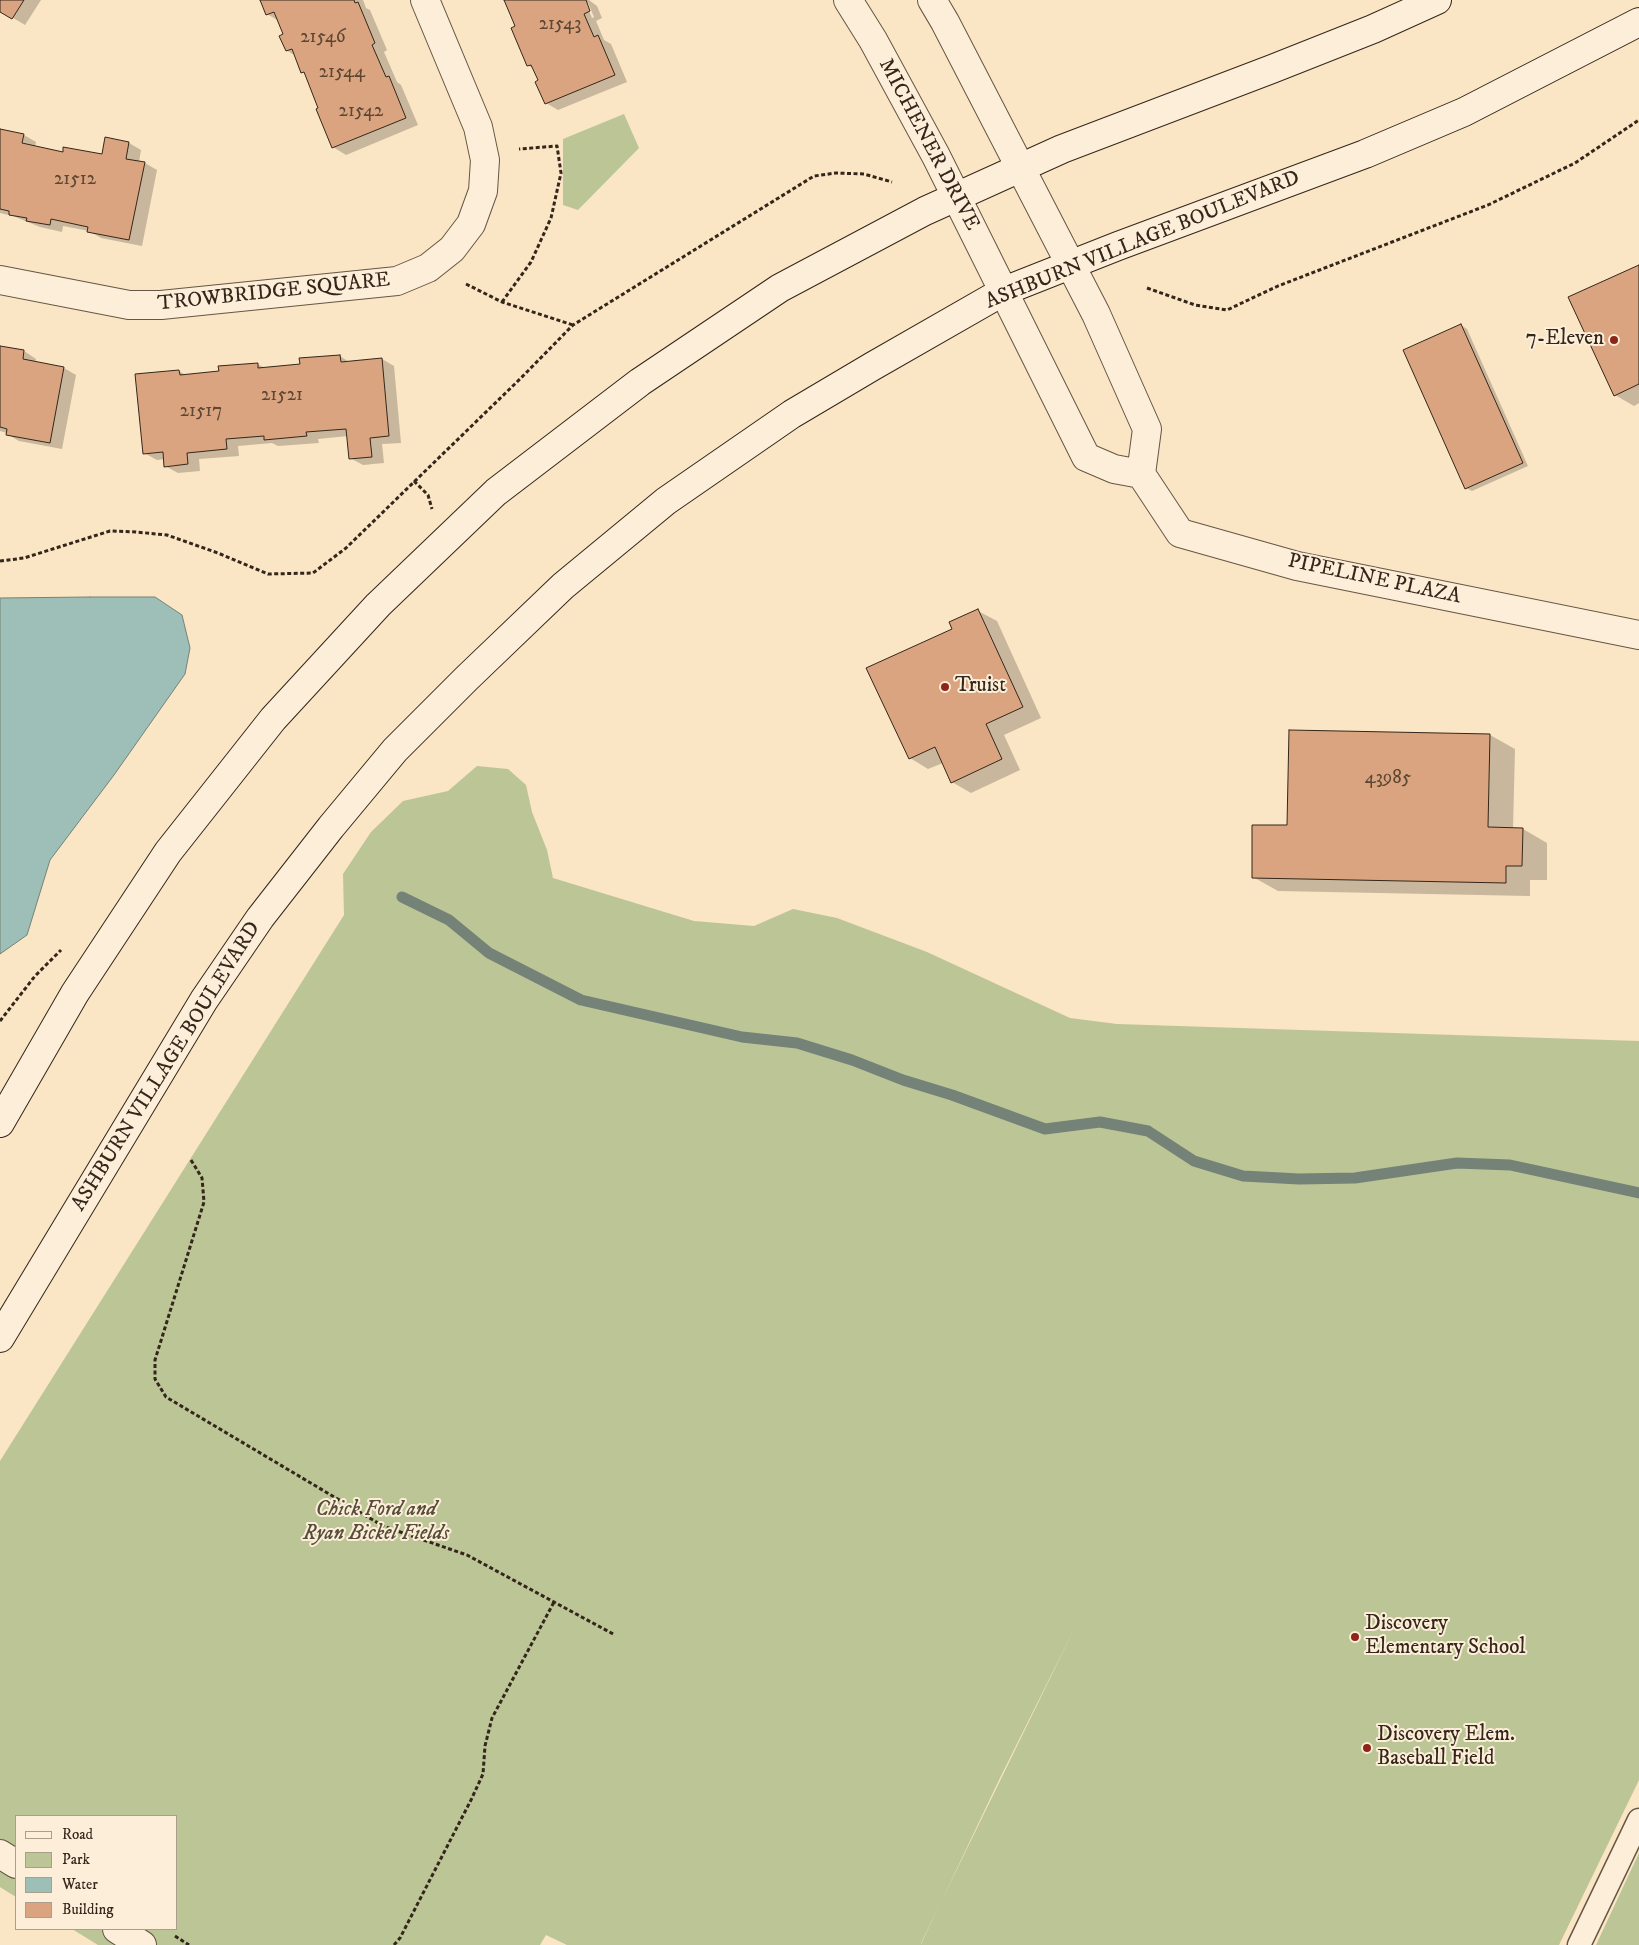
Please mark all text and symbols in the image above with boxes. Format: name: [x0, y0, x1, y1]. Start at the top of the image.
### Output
house number: 21543: [539, 14, 581, 36]
house number: 21546: [300, 27, 346, 49]
street label: MICHENER DRIVE: [872, 55, 984, 235]
house number: 21544: [319, 62, 365, 84]
house number: 21542: [339, 101, 383, 123]
street label: ASHBURN VILLAGE BOULEVARD: [982, 166, 1304, 316]
house number: 21512: [54, 169, 96, 191]
street label: TROWBRIDGE SQUARE: [157, 268, 391, 318]
place label: 7-Eleven: [1526, 327, 1604, 353]
marker: 7-Eleven: [1608, 334, 1620, 346]
house number: 21521: [261, 385, 303, 407]
house number: 21517: [180, 401, 222, 423]
street label: PIPELINE PLAZA: [1285, 549, 1463, 611]
place label: Truist: [955, 674, 1006, 700]
marker: Truist: [939, 681, 951, 693]
house number: 43985: [1365, 768, 1411, 790]
street label: ASHBURN VILLAGE BOULEVARD: [67, 918, 267, 1216]
park label: Chick Ford and Ryan Bickel Fields: [303, 1498, 449, 1548]
place label: Discovery Elementary School: [1365, 1612, 1526, 1662]
marker: Discovery Elementary School: [1349, 1631, 1361, 1643]
place label: Discovery Elem. Baseball Field: [1377, 1723, 1515, 1773]
marker: Discovery Elem. Baseball Field: [1361, 1742, 1373, 1754]
legend: [15, 1815, 178, 1930]
text: Road: [62, 1825, 93, 1844]
text: Park: [62, 1850, 90, 1869]
text: Water: [62, 1875, 98, 1894]
text: Building: [62, 1900, 114, 1919]

